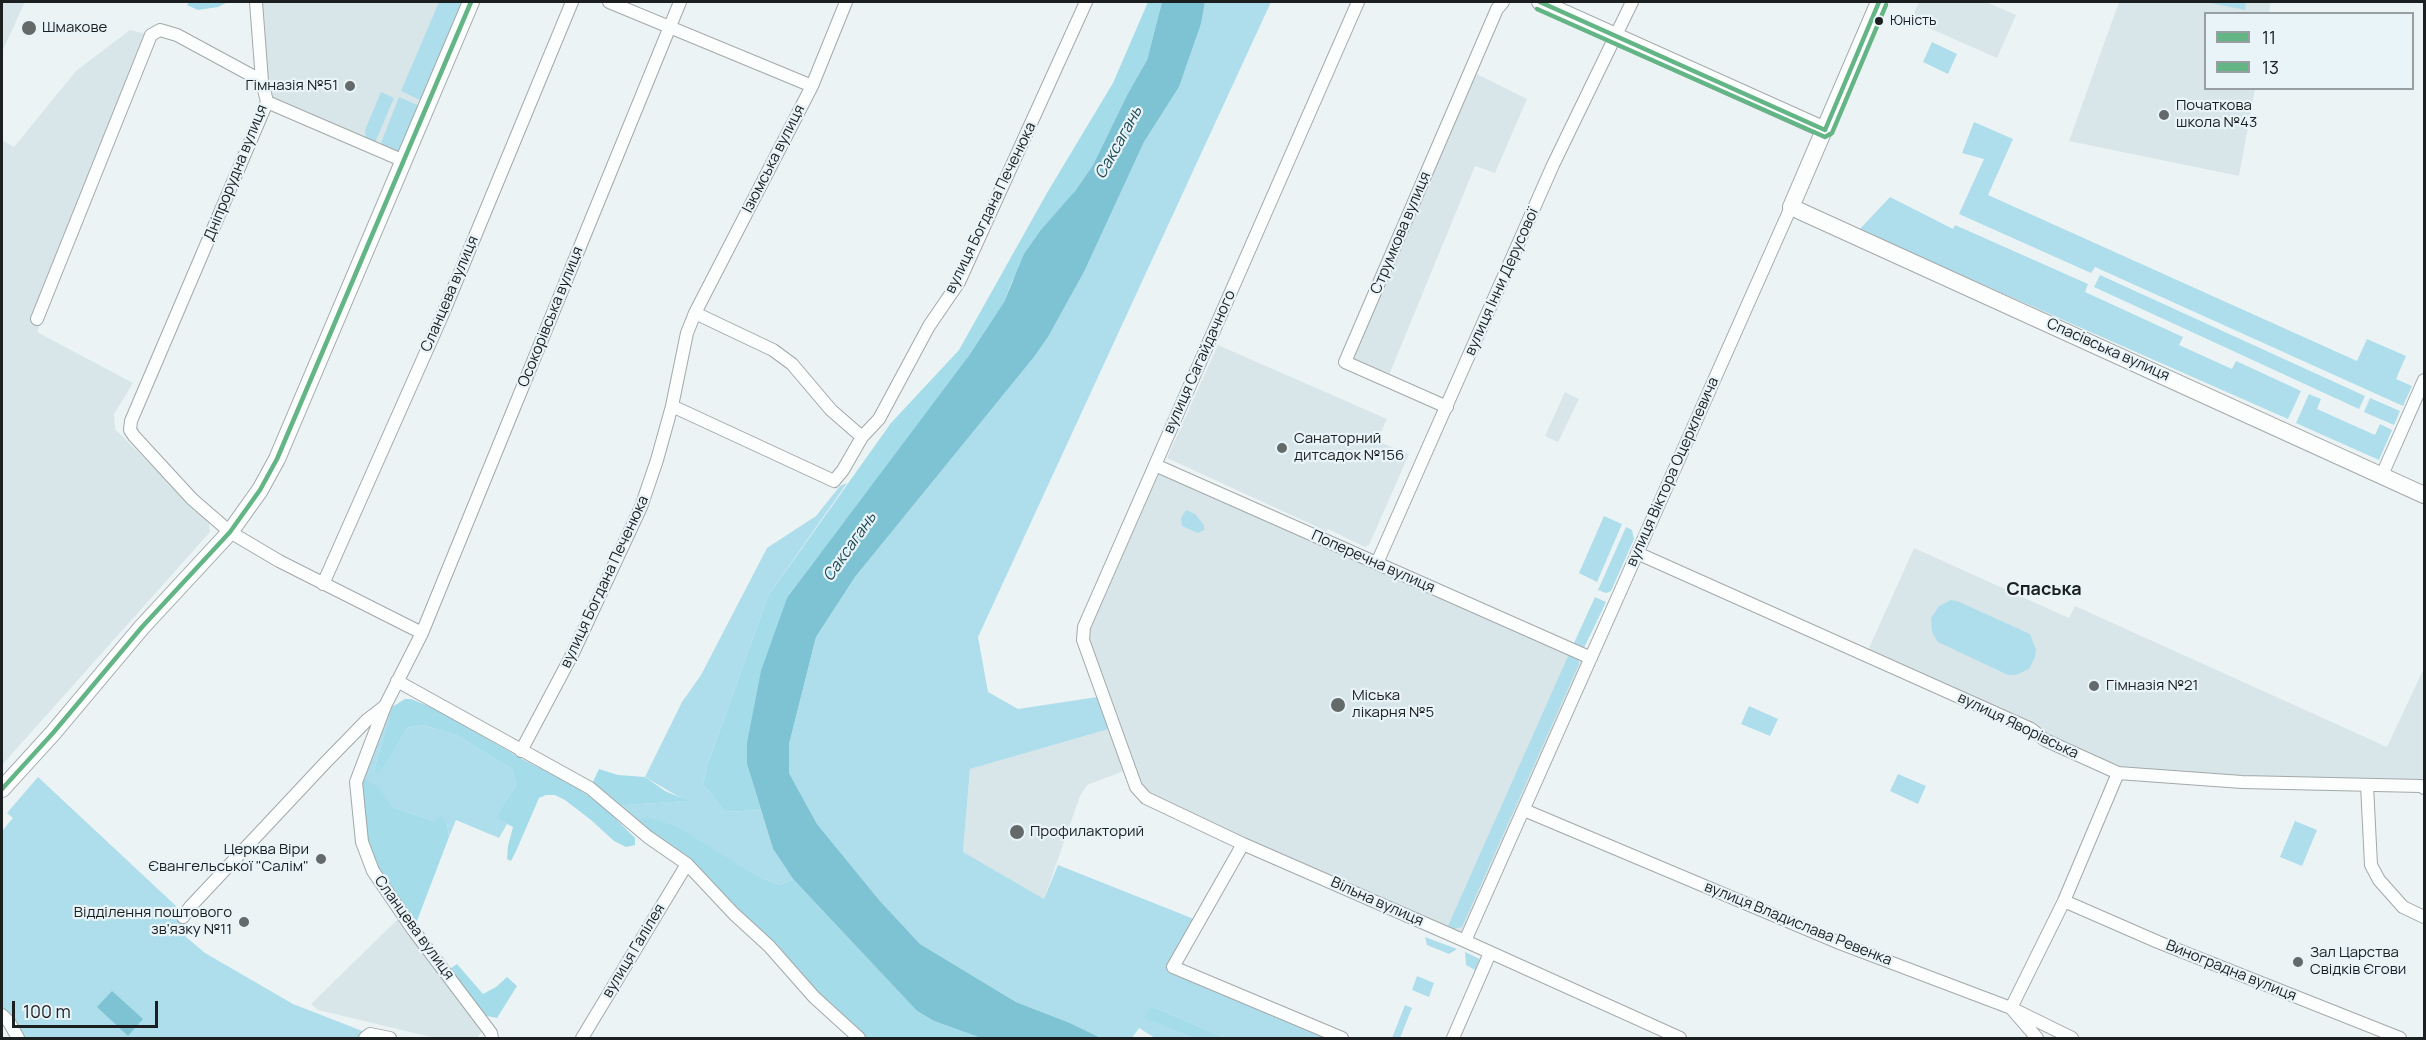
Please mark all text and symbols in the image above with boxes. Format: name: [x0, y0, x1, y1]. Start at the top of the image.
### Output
legend: [2204, 12, 2414, 90]
place label: Юність: [1890, 13, 1937, 29]
marker: Юність: [1873, 15, 1885, 27]
marker: Шмакове: [20, 19, 38, 37]
place label: Шмакове: [42, 19, 107, 37]
text: 11: [2262, 25, 2276, 49]
text: 13: [2262, 55, 2279, 79]
place label: Гімназія №51: [245, 77, 338, 95]
marker: Гімназія №51: [343, 79, 357, 93]
place label: Початкова школа №43: [2176, 97, 2257, 132]
street label: Дніпрорудна вулиця: [200, 102, 272, 244]
street label: Ізюмська вулиця: [739, 102, 809, 216]
water label: Саксагань: [1091, 103, 1147, 183]
marker: Початкова школа №43: [2157, 108, 2171, 122]
street label: вулиця Богдана Печенюка: [942, 119, 1040, 297]
street label: Струмкова вулиця: [1367, 169, 1435, 297]
street label: вулиця Інни Дерусової: [1461, 205, 1543, 359]
street label: Сланцева вулиця: [417, 233, 483, 355]
street label: Осокорівська вулиця: [515, 244, 587, 390]
street label: вулиця Сагайдачного: [1160, 288, 1240, 436]
street label: Спасівська вулиця: [2044, 315, 2172, 385]
street label: вулиця Віктора Оцерклевича: [1623, 374, 1723, 570]
place label: Санаторний дитсадок №156: [1294, 430, 1404, 465]
marker: Санаторний дитсадок №156: [1275, 441, 1289, 455]
street label: вулиця Богдана Печенюка: [557, 493, 653, 671]
water label: Саксагань: [819, 509, 881, 585]
street label: Поперечна вулиця: [1309, 527, 1437, 597]
district label: Спаська: [2006, 579, 2082, 601]
place label: Гімназія №21: [2106, 677, 2198, 695]
marker: Гімназія №21: [2087, 679, 2101, 693]
place label: Міська лікарня №5: [1352, 687, 1434, 722]
street label: вулиця Яворівська: [1955, 689, 2081, 763]
marker: Міська лікарня №5: [1329, 696, 1347, 714]
marker: Профилакторий: [1008, 823, 1026, 841]
place label: Профилакторий: [1030, 823, 1144, 841]
place label: Церква Віри Євангельської "Салім": [148, 841, 309, 876]
marker: Церква Віри Євангельської "Салім": [314, 852, 328, 866]
street label: Сланцева вулиця: [370, 872, 458, 984]
street label: Вільна вулиця: [1328, 874, 1426, 930]
street label: вулиця Владислава Ревенка: [1702, 878, 1894, 970]
street label: вулиця Галілея: [599, 901, 669, 1001]
place label: Відділення поштового зв'язку №11: [74, 904, 232, 939]
marker: Відділення поштового зв'язку №11: [237, 915, 251, 929]
street label: Виноградна вулиця: [2163, 937, 2299, 1005]
place label: Зал Царства Свідків Єгови: [2310, 944, 2406, 979]
marker: Зал Царства Свідків Єгови: [2291, 955, 2305, 969]
scale bar: [15, 989, 160, 1027]
text: 100 m: [23, 999, 71, 1023]

